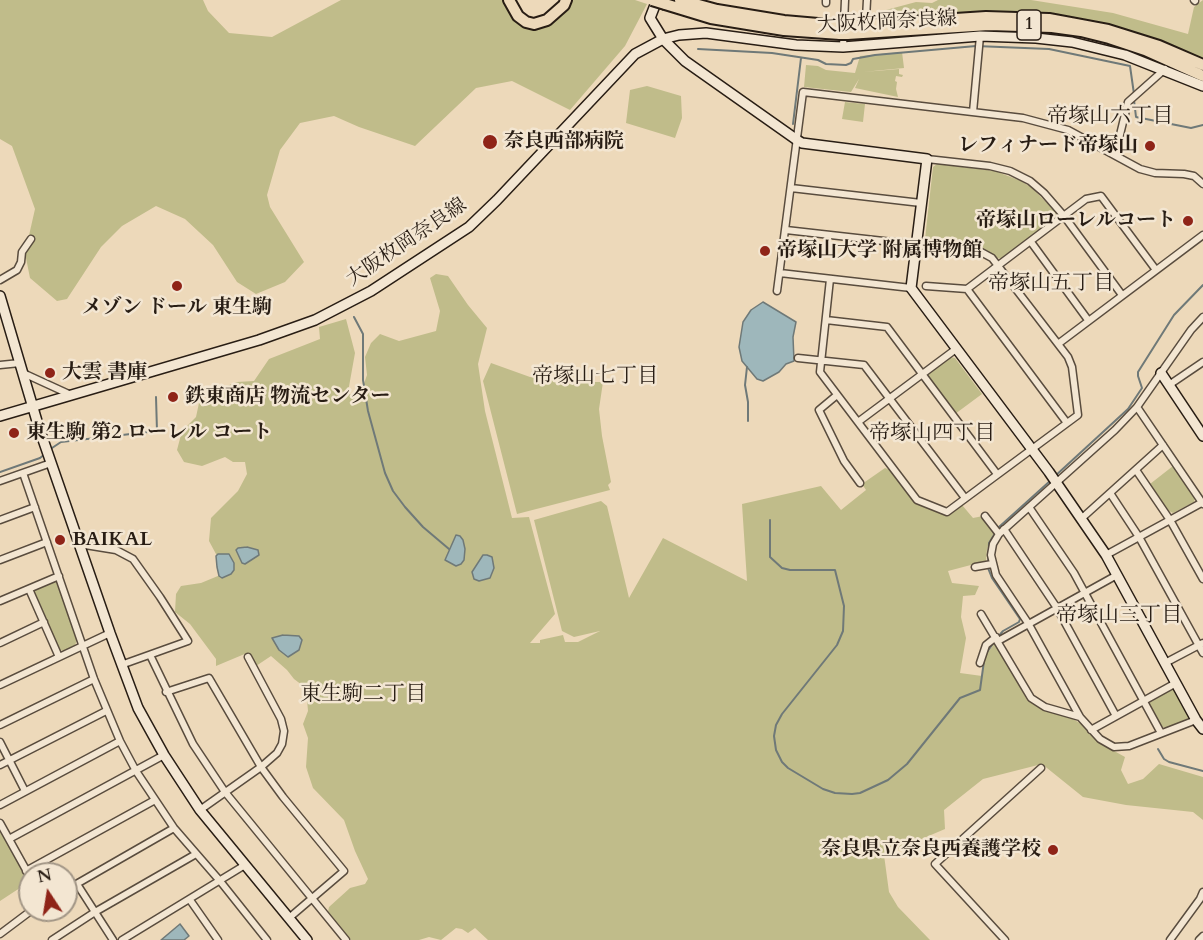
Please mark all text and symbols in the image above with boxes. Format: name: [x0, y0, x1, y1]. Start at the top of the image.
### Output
street label: 大阪枚岡奈良線: [816, 7, 958, 39]
road number: 1: [1017, 10, 1041, 40]
district label: 帝塚山六丁目: [1047, 104, 1173, 130]
place label: 奈良西部病院: [504, 130, 624, 154]
marker: 奈良西部病院: [481, 133, 499, 151]
place label: レフィナード帝塚山: [958, 134, 1138, 158]
marker: レフィナード帝塚山: [1143, 139, 1157, 153]
street label: 大阪枚岡奈良線: [342, 194, 472, 292]
place label: 帝塚山ローレルコート: [976, 209, 1176, 233]
marker: 帝塚山ローレルコート: [1181, 214, 1195, 228]
place label: 帝塚山大学 附属博物館: [777, 239, 982, 263]
marker: 帝塚山大学 附属博物館: [758, 244, 772, 258]
district label: 帝塚山五丁目: [988, 271, 1114, 297]
marker: メゾン ドール 東生駒: [170, 279, 184, 293]
place label: メゾン ドール 東生駒: [82, 296, 272, 320]
place label: 大雲 書庫: [62, 361, 147, 385]
district label: 帝塚山七丁目: [532, 364, 658, 390]
marker: 大雲 書庫: [43, 366, 57, 380]
place label: 鉄東商店 物流センター: [185, 385, 390, 409]
marker: 鉄東商店 物流センター: [166, 390, 180, 404]
place label: 東生駒 第2 ローレル コート: [26, 421, 272, 445]
district label: 帝塚山四丁目: [869, 421, 995, 447]
marker: 東生駒 第2 ローレル コート: [7, 426, 21, 440]
place label: BAIKAL: [72, 528, 152, 552]
marker: BAIKAL: [53, 533, 67, 547]
district label: 帝塚山三丁目: [1056, 603, 1182, 629]
district label: 東生駒二丁目: [300, 682, 426, 708]
place label: 奈良県立奈良西養護学校: [821, 838, 1041, 862]
marker: 奈良県立奈良西養護学校: [1046, 843, 1060, 857]
north arrow: [18, 862, 78, 922]
text: N: [36, 864, 54, 889]

